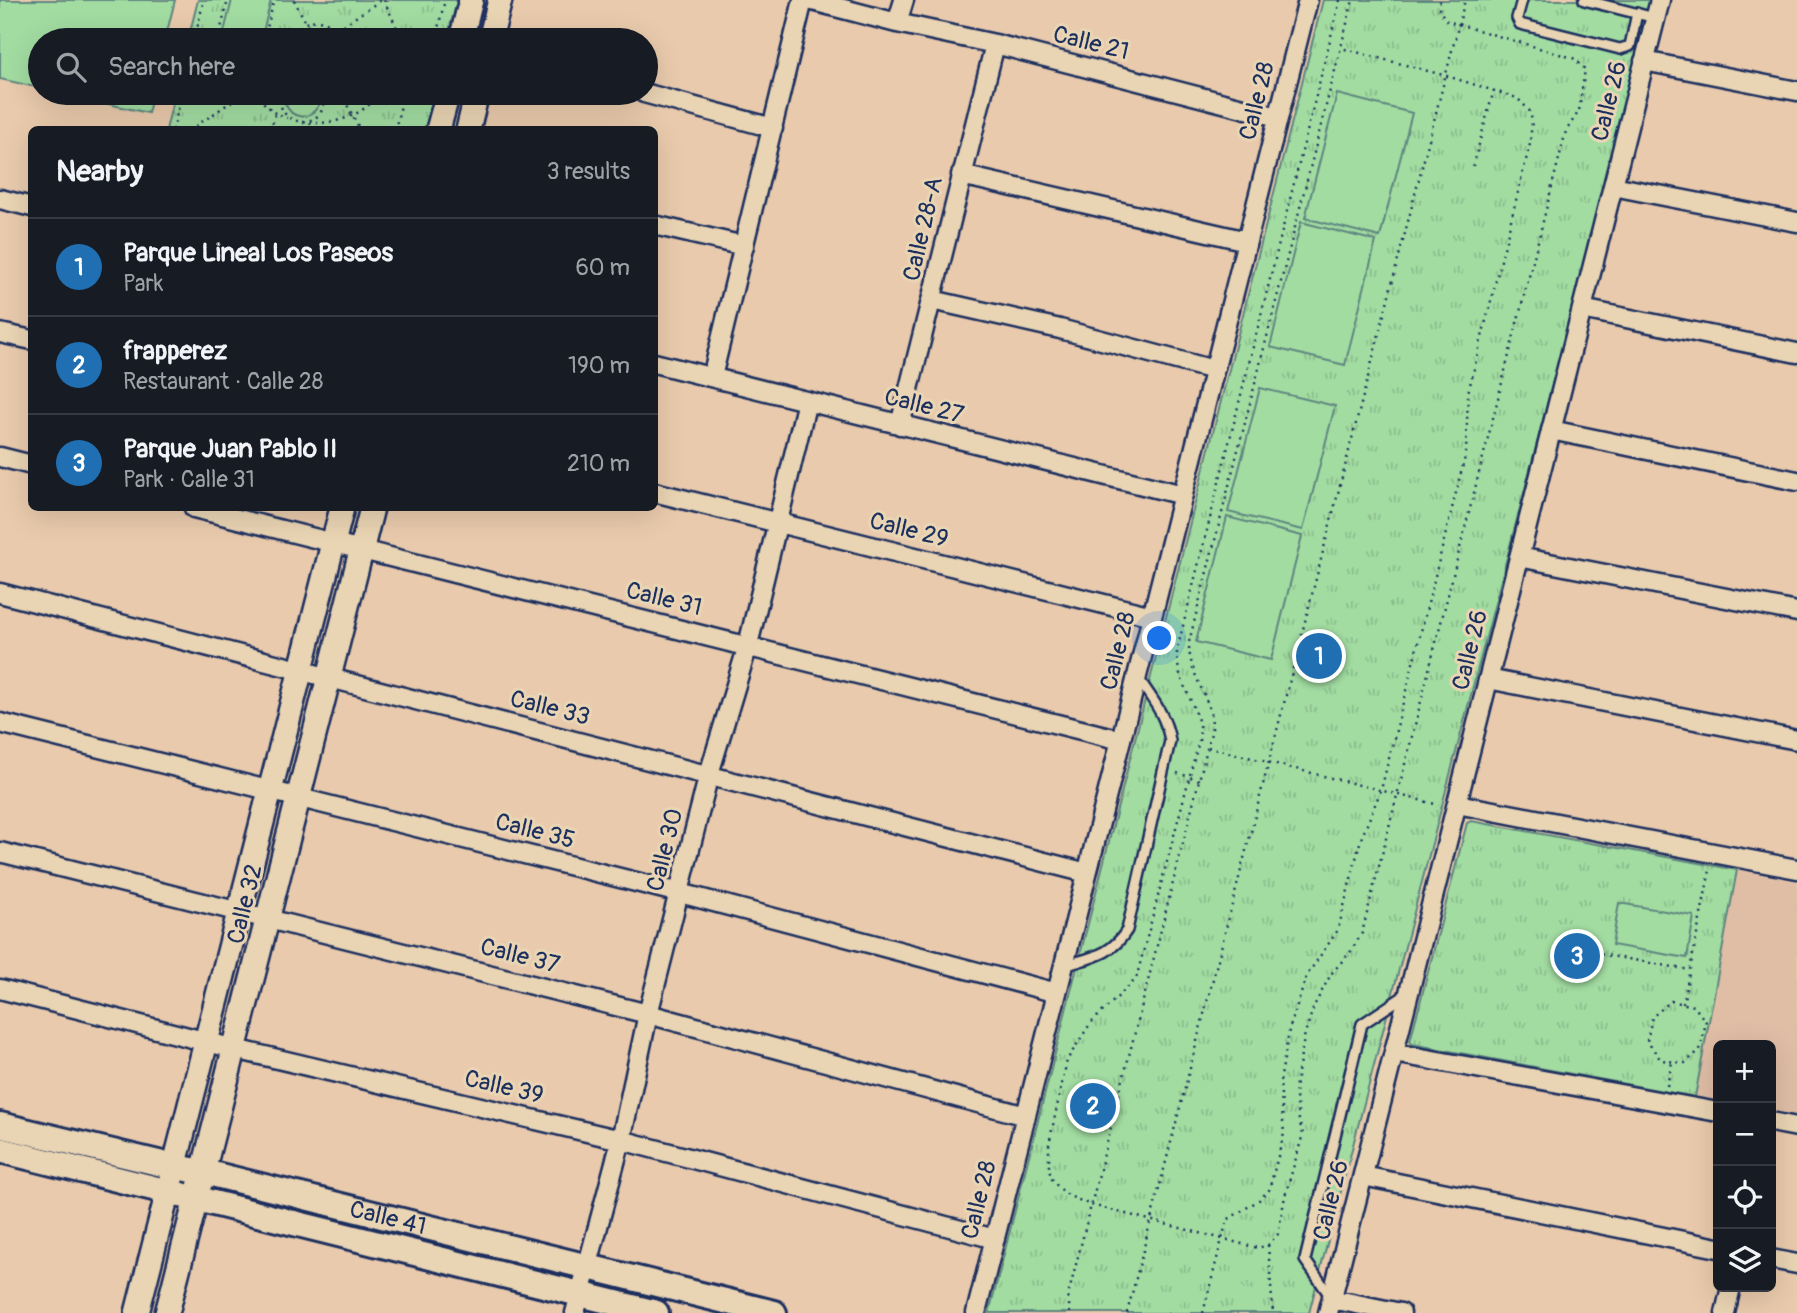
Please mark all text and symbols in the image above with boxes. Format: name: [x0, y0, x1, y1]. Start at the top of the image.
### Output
street label: Calle 21: [1050, 20, 1132, 66]
search box: [28, 28, 658, 105]
icon: search: [52, 48, 90, 86]
text: Search here: [108, 51, 235, 83]
street label: Calle 26: [1585, 58, 1633, 144]
street label: Calle 28: [1233, 59, 1281, 143]
text: Nearby: [56, 153, 143, 190]
text: 3 results: [547, 157, 630, 186]
street label: Calle 28-A: [897, 174, 949, 284]
text: Parque Lineal Los Paseos: [123, 237, 393, 269]
text: 1: [75, 253, 84, 282]
text: 60 m: [575, 253, 630, 282]
text: Park: [123, 269, 163, 298]
text: frapperez: [123, 335, 227, 367]
text: 2: [73, 351, 85, 380]
text: 190 m: [568, 351, 630, 380]
text: Restaurant · Calle 28: [123, 367, 323, 396]
street label: Calle 27: [881, 382, 967, 430]
text: Parque Juan Pablo II: [123, 433, 337, 465]
text: 3: [73, 449, 85, 478]
text: 210 m: [567, 449, 630, 478]
text: Park · Calle 31: [123, 465, 255, 494]
street label: Calle 29: [867, 506, 951, 554]
street label: Calle 31: [623, 576, 705, 622]
street label: Calle 26: [1446, 607, 1494, 693]
street label: Calle 28: [1094, 609, 1142, 693]
your location: [1142, 621, 1176, 655]
pin: 1: [1296, 630, 1342, 682]
street label: Calle 33: [507, 684, 593, 732]
street label: Calle 30: [641, 806, 689, 894]
street label: Calle 35: [492, 807, 578, 855]
street label: Calle 32: [221, 861, 269, 947]
pin: 3: [1554, 930, 1600, 982]
street label: Calle 37: [477, 932, 563, 980]
map controls: [1713, 1040, 1776, 1292]
button: +: [1713, 1040, 1776, 1103]
street label: Calle 39: [462, 1064, 546, 1110]
pin: 2: [1070, 1080, 1116, 1132]
button: −: [1713, 1103, 1776, 1166]
street label: Calle 26: [1307, 1157, 1355, 1243]
street label: Calle 28: [955, 1158, 1003, 1242]
button: locate: [1713, 1166, 1776, 1229]
street label: Calle 41: [347, 1194, 429, 1241]
button: layers: [1713, 1229, 1776, 1292]

